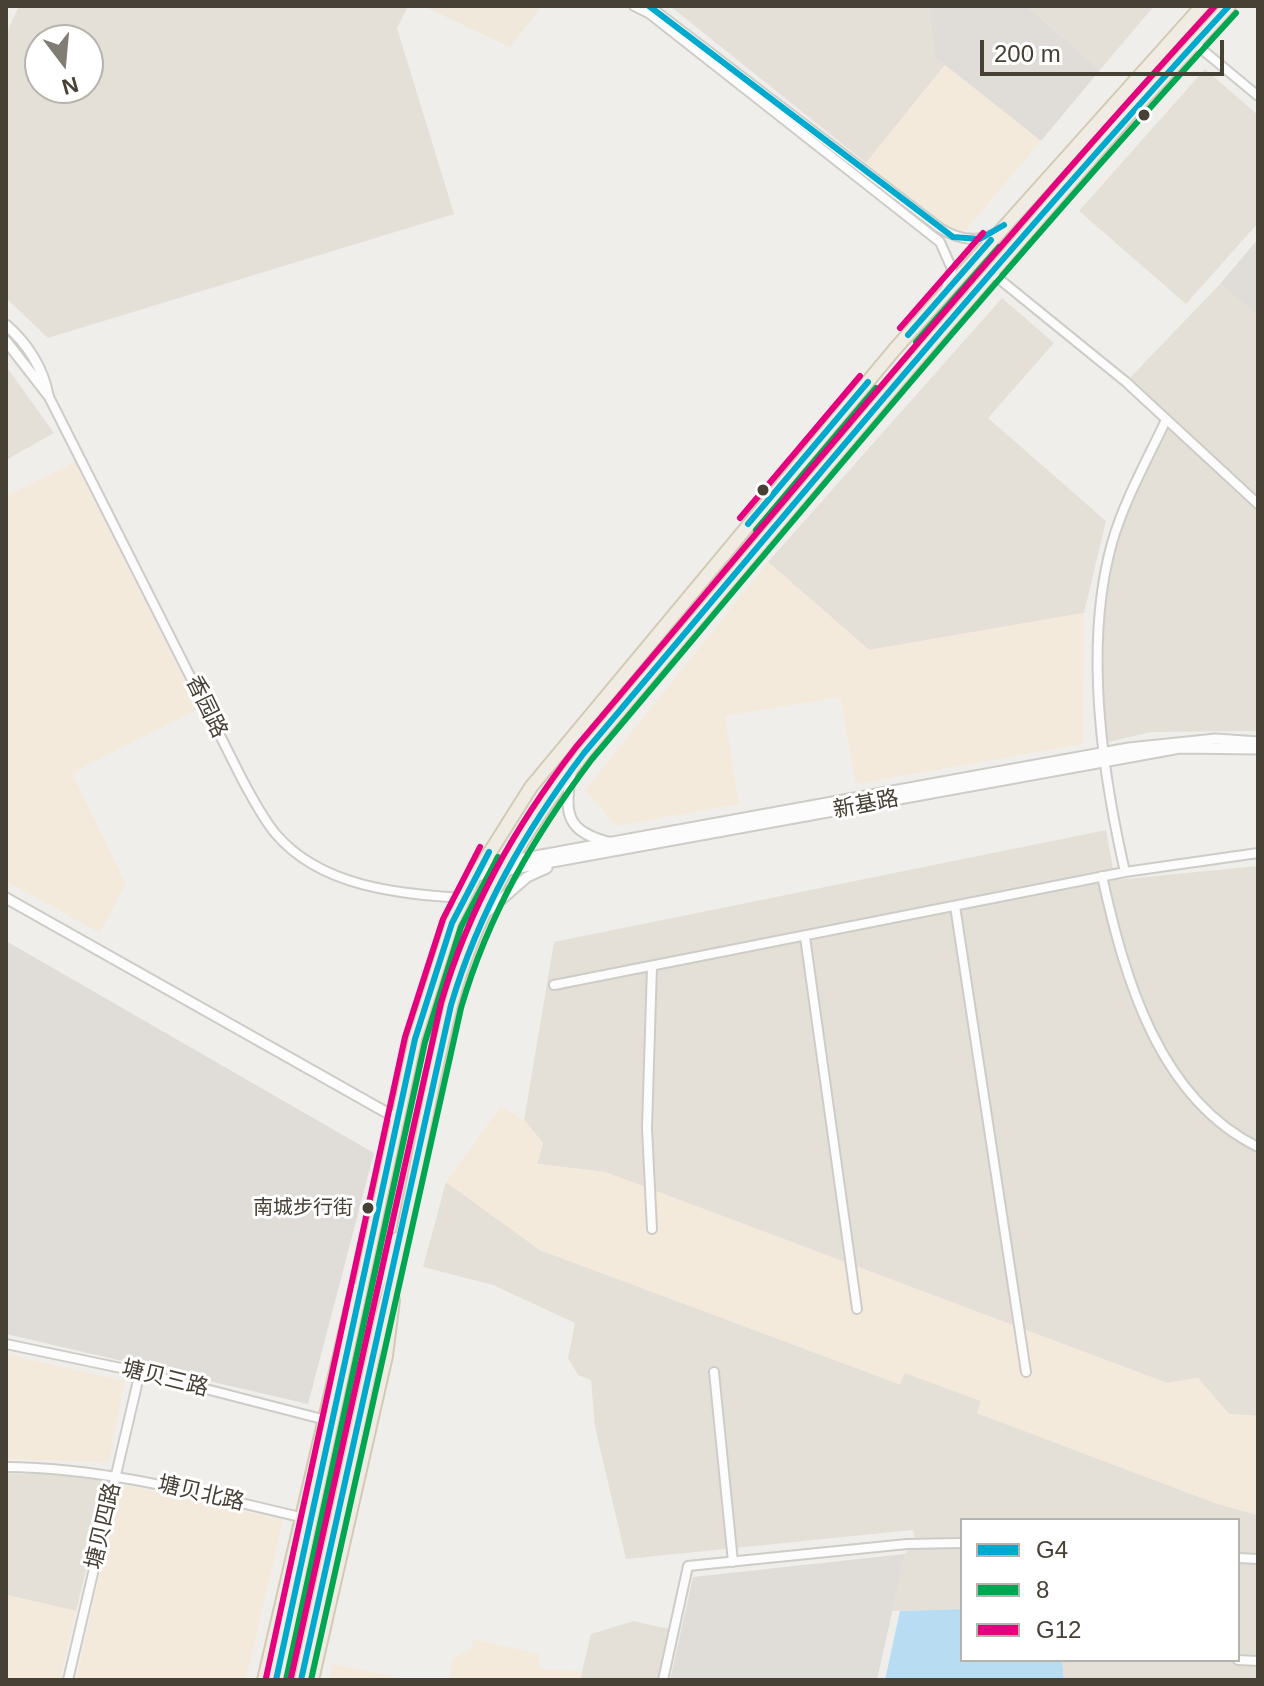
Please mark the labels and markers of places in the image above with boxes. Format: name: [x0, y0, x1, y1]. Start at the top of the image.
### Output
unlabelled marker: [1136, 107, 1152, 123]
unlabelled marker: [755, 482, 771, 498]
place label: 南城步行街: [253, 1196, 353, 1220]
marker: 南城步行街: [360, 1200, 376, 1216]

